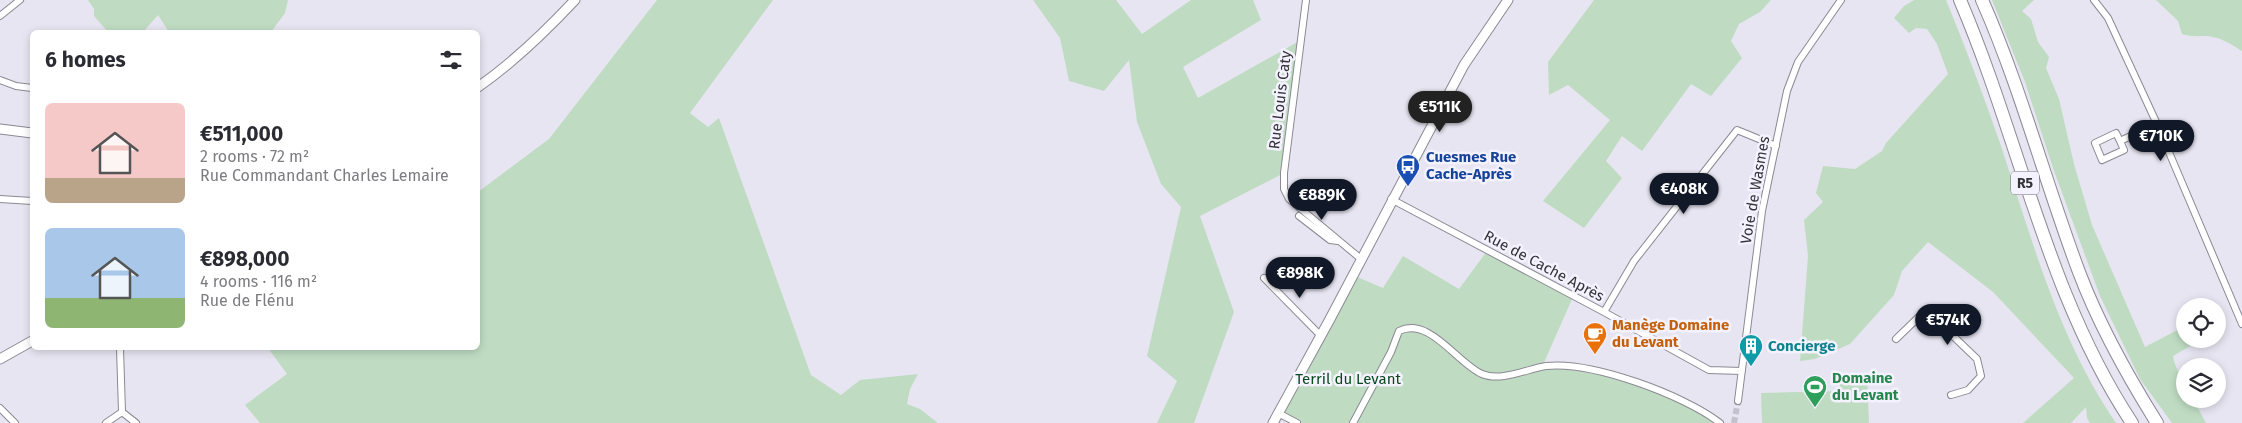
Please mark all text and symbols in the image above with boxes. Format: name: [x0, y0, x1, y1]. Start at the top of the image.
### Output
icon: filters: [437, 46, 465, 74]
text: 6 homes: [45, 47, 126, 73]
street label: Rue Louis Caty: [1265, 49, 1295, 150]
pin: €511K: [1405, 90, 1475, 133]
text: €511K: [1419, 97, 1461, 116]
pin: €710K: [2126, 120, 2196, 162]
text: €511,000: [200, 121, 283, 147]
icon: home: [85, 123, 145, 183]
text: €710K: [2139, 126, 2183, 145]
street label: Voie de Wasmes: [1737, 135, 1773, 245]
text: 2 rooms · 72 m²: [200, 147, 309, 166]
place label: Cuesmes Rue Cache-Après: [1426, 148, 1516, 183]
bus stop icon: Cuesmes Rue Cache-Après: [1395, 153, 1421, 187]
text: Rue Commandant Charles Lemaire: [200, 166, 449, 185]
pin: €408K: [1649, 172, 1719, 215]
road number: R5: [2011, 172, 2039, 194]
pin: €889K: [1287, 178, 1357, 221]
text: €408K: [1661, 179, 1707, 198]
text: €889K: [1299, 185, 1345, 204]
street label: Rue de Cache Après: [1481, 227, 1607, 305]
text: €898,000: [200, 246, 290, 272]
icon: home: [85, 248, 145, 308]
pin: €898K: [1265, 256, 1335, 299]
text: €898K: [1277, 263, 1323, 282]
text: 4 rooms · 116 m²: [200, 272, 317, 291]
text: Rue de Flénu: [200, 291, 294, 310]
map controls: [2176, 298, 2226, 408]
button: locate: [2176, 298, 2226, 348]
pin: €574K: [1913, 304, 1983, 346]
text: €574K: [1926, 310, 1970, 329]
place label: Manège Domaine du Levant: [1612, 316, 1729, 351]
cafe icon: Manège Domaine du Levant: [1582, 321, 1608, 355]
building icon: Concierge: [1738, 333, 1764, 367]
place label: Concierge: [1768, 337, 1836, 355]
button: layers: [2176, 358, 2226, 408]
place label: Domaine du Levant: [1832, 369, 1899, 404]
park label: Terril du Levant: [1295, 370, 1401, 388]
sports icon: Domaine du Levant: [1802, 374, 1828, 408]

